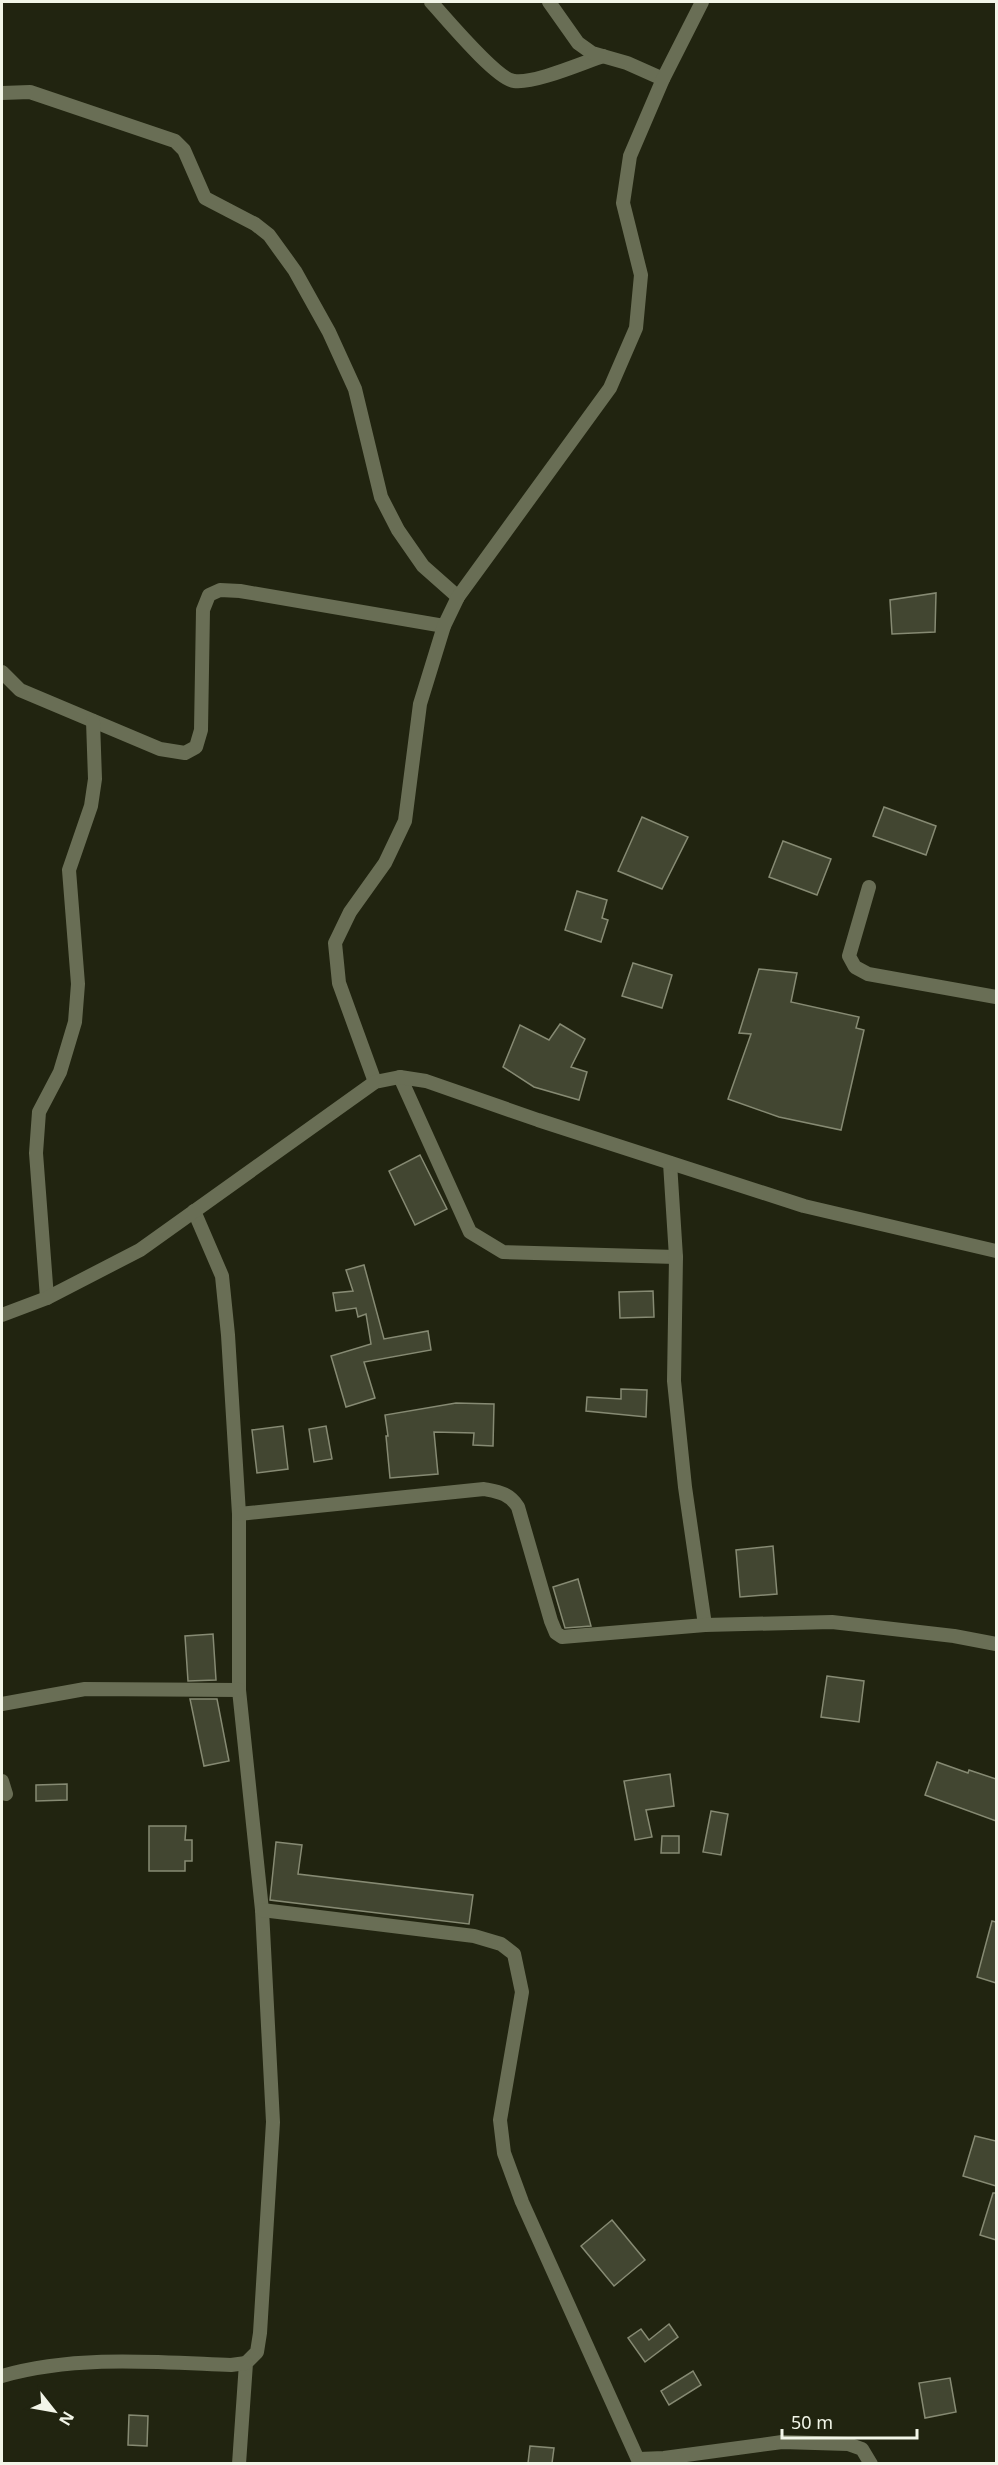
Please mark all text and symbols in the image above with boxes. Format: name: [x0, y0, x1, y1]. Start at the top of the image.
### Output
north arrow: [24, 2381, 84, 2441]
scale bar: [782, 2402, 917, 2440]
text: N: [54, 2407, 80, 2430]
text: 50 m: [791, 2410, 833, 2434]

